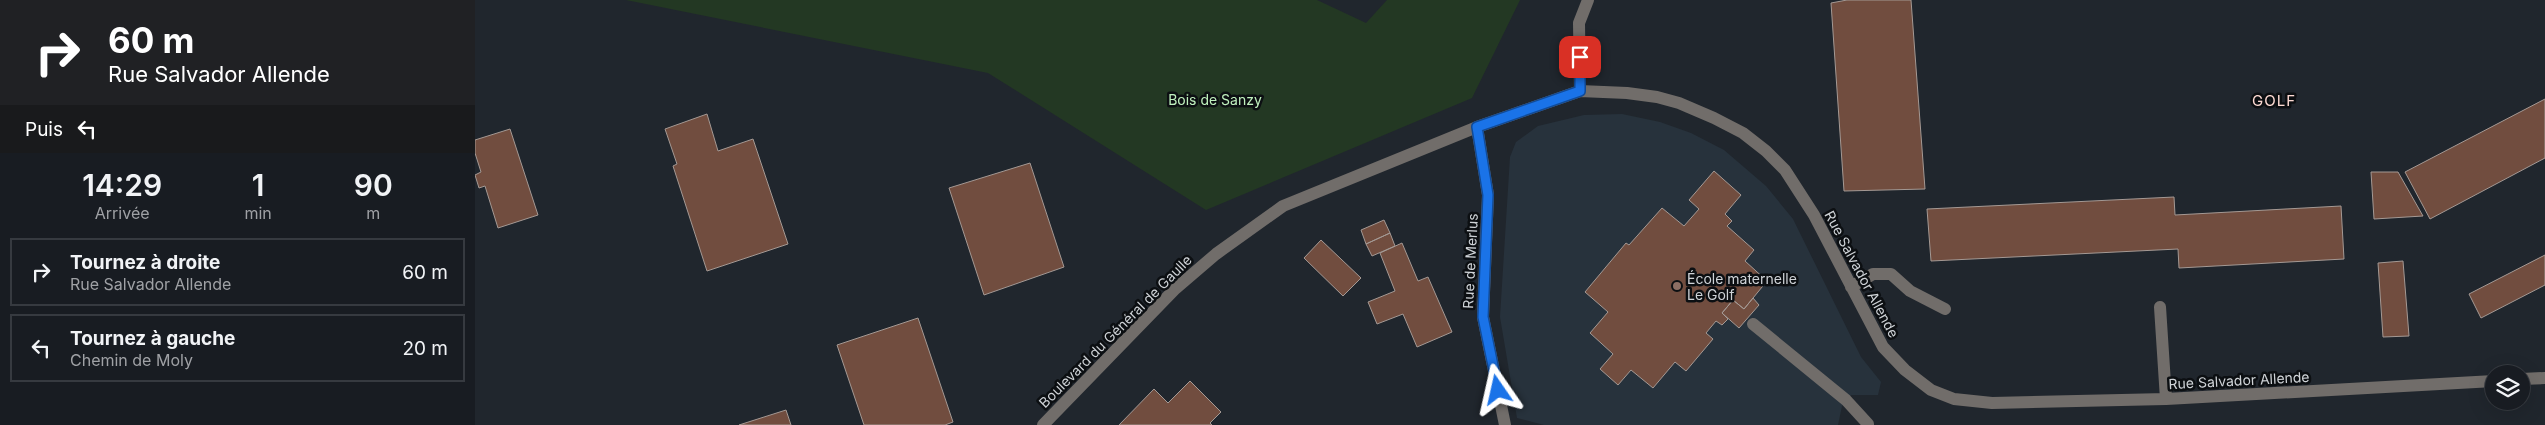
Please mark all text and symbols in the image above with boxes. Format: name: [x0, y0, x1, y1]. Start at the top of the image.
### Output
text: 60 m: [108, 19, 195, 61]
icon: right: [25, 20, 90, 85]
pin: [1559, 36, 1601, 78]
icon: arrive: [1566, 43, 1594, 71]
text: Rue Salvador Allende: [108, 61, 330, 87]
park label: Bois de Sanzy: [1168, 91, 1262, 108]
district label: GOLF: [2252, 91, 2296, 110]
icon: left: [73, 115, 101, 143]
text: Puis: [25, 118, 63, 141]
text: 14:29: [82, 167, 162, 203]
text: 1: [252, 167, 264, 203]
text: 90: [354, 167, 393, 203]
text: Arrivée: [95, 203, 150, 223]
text: min: [244, 203, 272, 223]
text: m: [366, 203, 380, 223]
street label: Rue Salvador Allende: [1821, 208, 1903, 340]
street label: Rue de Merlus: [1459, 213, 1481, 309]
text: Tournez à droite: [70, 251, 220, 274]
street label: Boulevard du Général de Gaulle: [1035, 251, 1195, 411]
icon: right: [27, 258, 55, 286]
text: 60 m: [402, 261, 448, 284]
place label: École maternelle Le Golf: [1687, 270, 1797, 303]
text: Rue Salvador Allende: [70, 274, 231, 294]
marker: École maternelle Le Golf: [1671, 280, 1683, 292]
text: Tournez à gauche: [70, 327, 235, 350]
icon: left: [27, 334, 55, 362]
text: 20 m: [402, 337, 448, 360]
text: Chemin de Moly: [70, 350, 193, 370]
position arrow: [1471, 363, 1523, 415]
map controls: [2485, 365, 2530, 410]
button: layers: [2485, 365, 2530, 410]
street label: Rue Salvador Allende: [2168, 368, 2310, 392]

